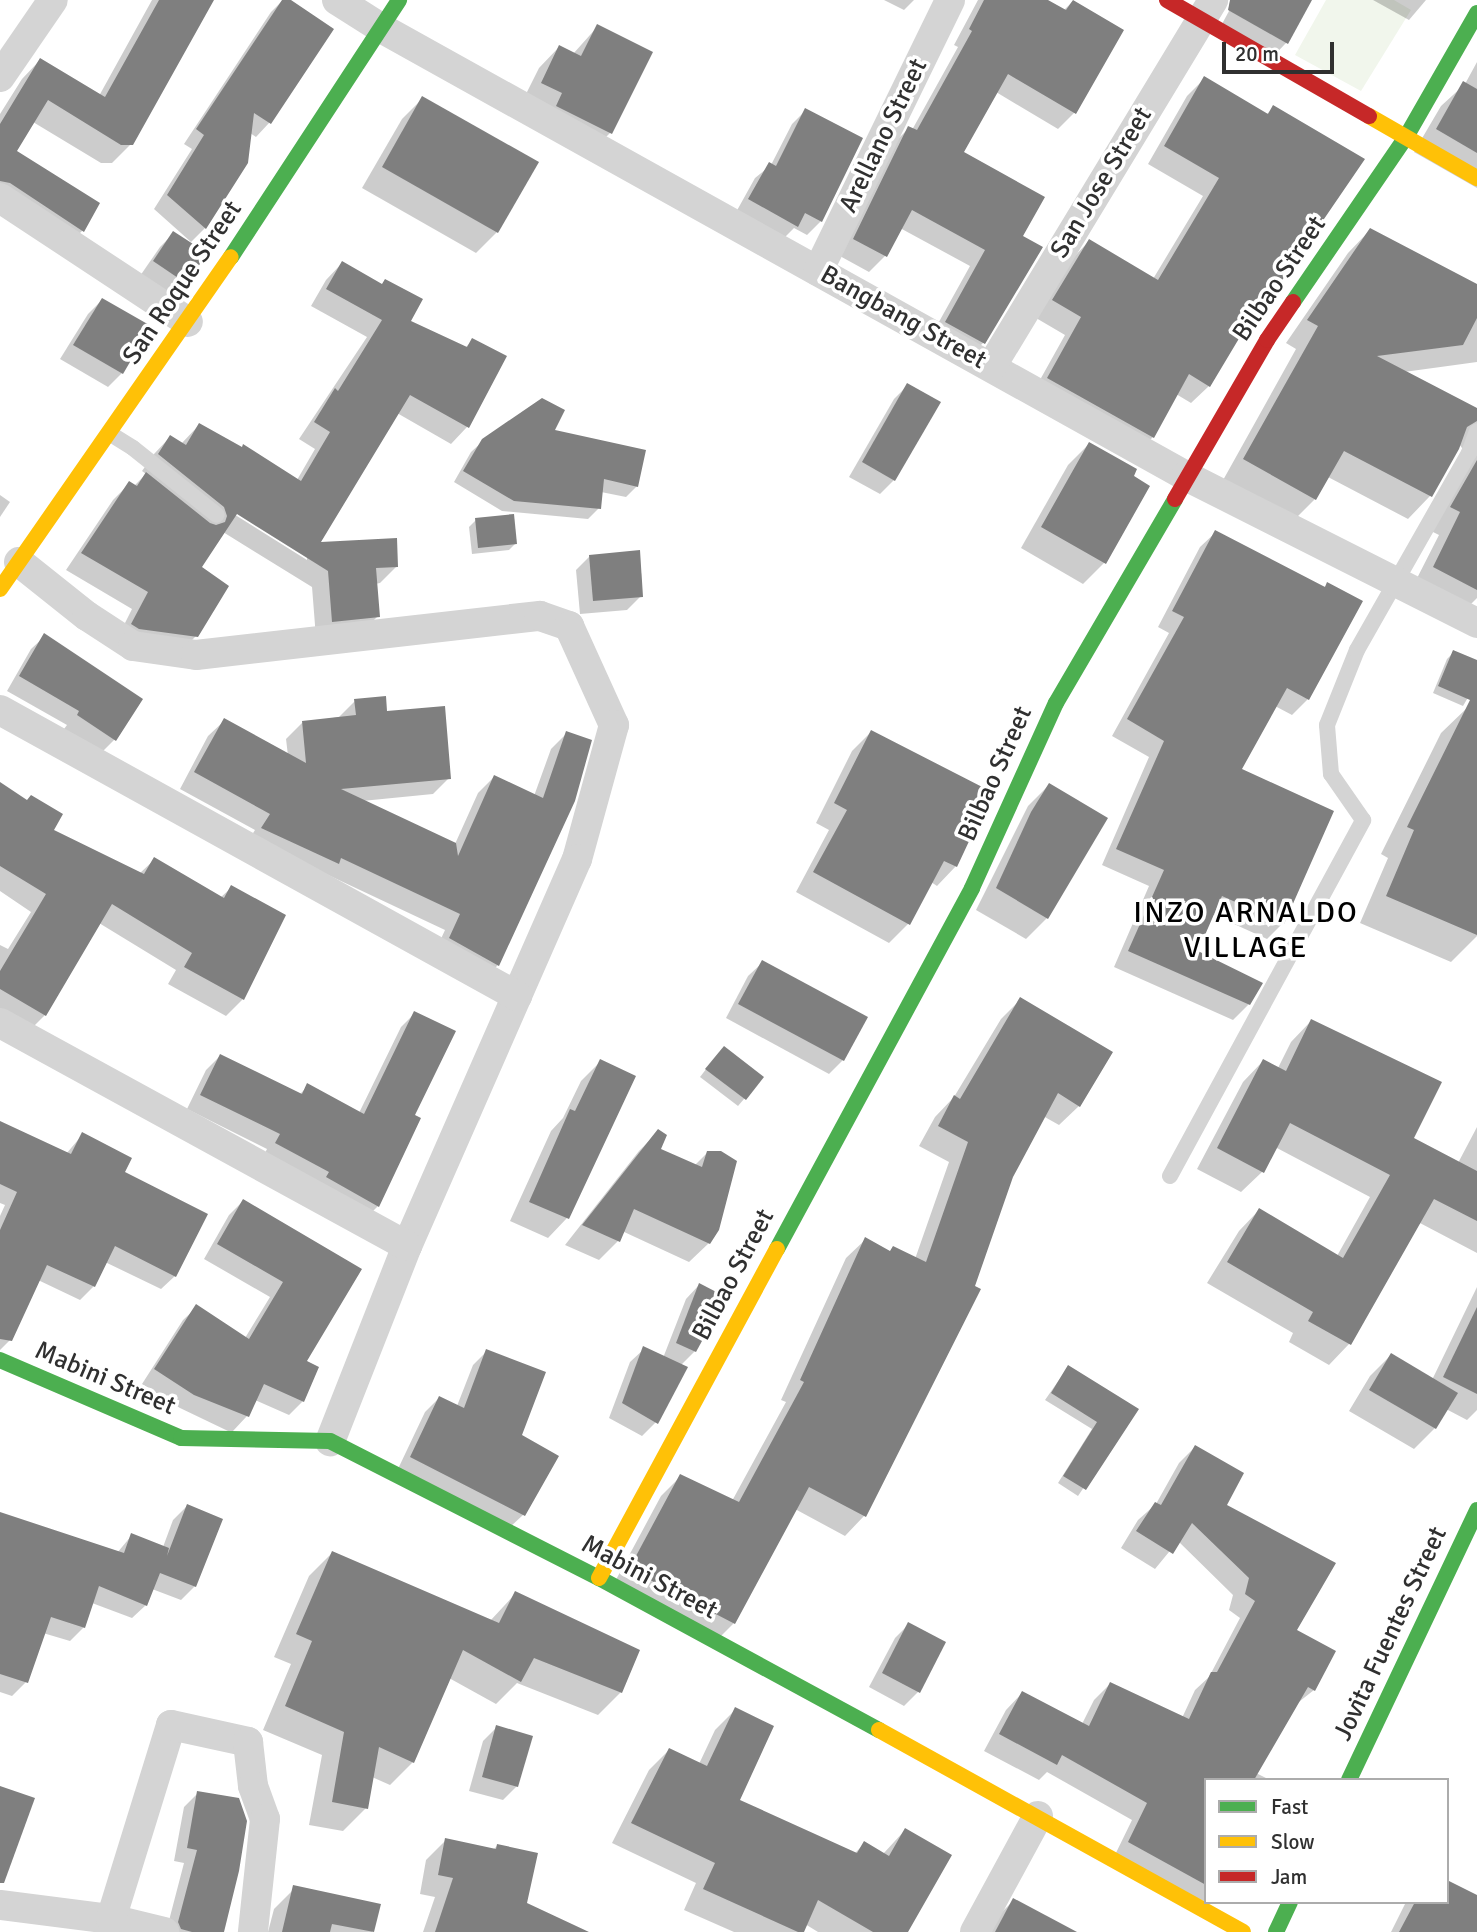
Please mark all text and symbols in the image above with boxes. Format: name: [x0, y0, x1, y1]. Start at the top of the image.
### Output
scale bar: [1225, 28, 1337, 72]
text: 20 m: [1235, 41, 1279, 67]
street label: Arellano Street: [833, 54, 935, 218]
street label: San Jose Street: [1045, 102, 1159, 264]
street label: San Roque Street: [117, 195, 249, 371]
street label: Bilbao Street: [1227, 211, 1333, 347]
street label: Bangbang Street: [814, 259, 992, 377]
street label: Bilbao Street: [952, 702, 1040, 846]
district label: INZO ARNALDO VILLAGE: [1135, 895, 1357, 965]
street label: Bilbao Street: [686, 1204, 782, 1346]
street label: Mabini Street: [30, 1335, 180, 1423]
street label: Jovita Fuentes Street: [1328, 1522, 1454, 1746]
street label: Mabini Street: [576, 1529, 722, 1627]
legend: [1204, 1778, 1449, 1904]
text: Fast: [1271, 1794, 1308, 1820]
text: Slow: [1271, 1829, 1315, 1855]
text: Jam: [1271, 1864, 1307, 1890]

